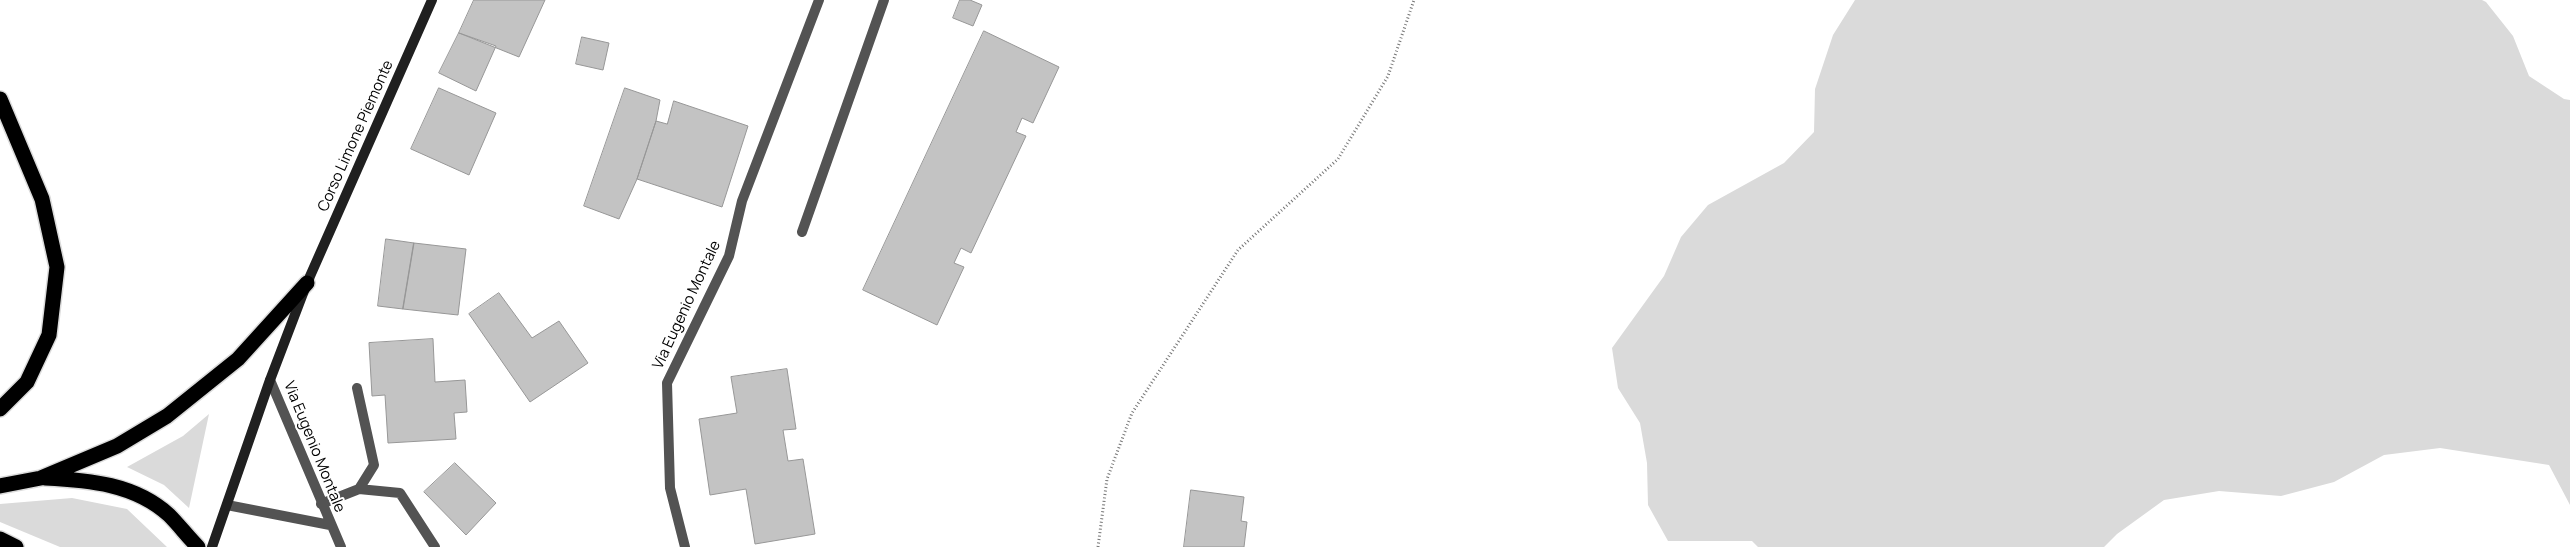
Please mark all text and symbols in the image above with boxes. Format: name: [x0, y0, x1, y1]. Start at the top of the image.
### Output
street label: Corso Limone Piemonte: [314, 58, 398, 214]
street label: Via Eugenio Montale: [649, 238, 725, 372]
street label: Via Eugenio Montale: [279, 379, 349, 515]

